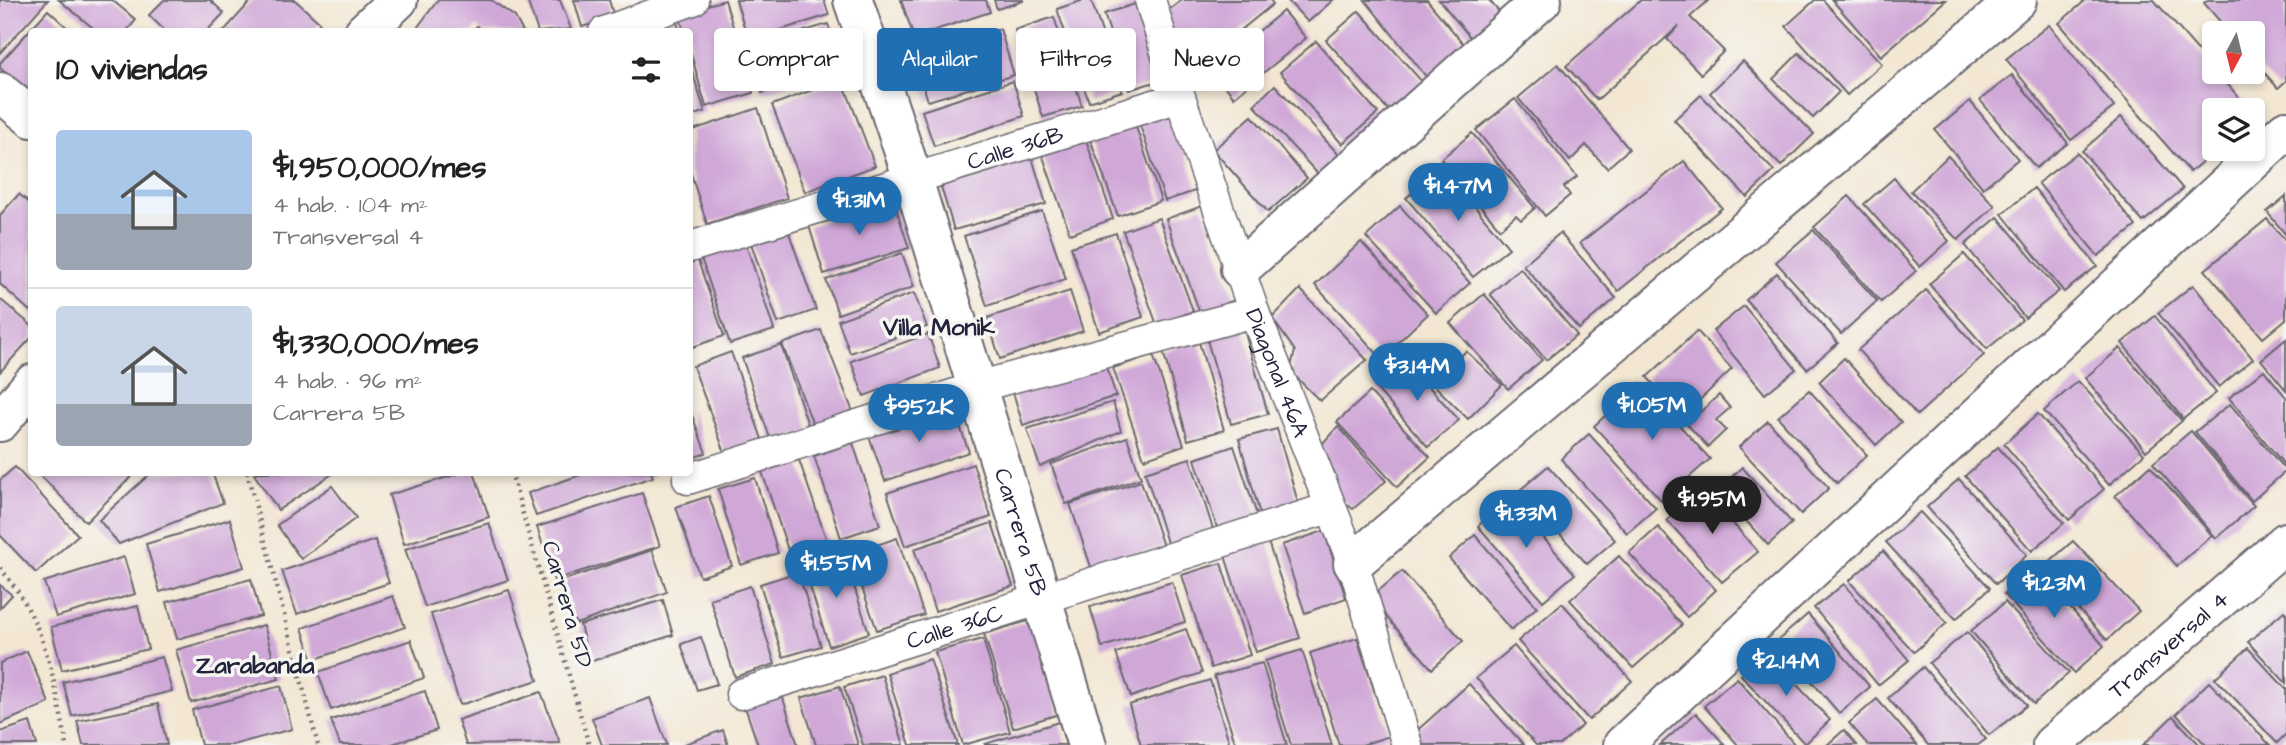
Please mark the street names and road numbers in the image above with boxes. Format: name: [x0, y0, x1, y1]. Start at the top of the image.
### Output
street label: Calle 36B: [963, 119, 1068, 178]
street label: Diagonal 46A: [1237, 304, 1317, 442]
street label: Carrera 5B: [986, 464, 1055, 600]
street label: Carrera 5D: [534, 537, 600, 672]
street label: Transversal 4: [2102, 583, 2237, 706]
street label: Calle 36C: [903, 597, 1007, 658]

